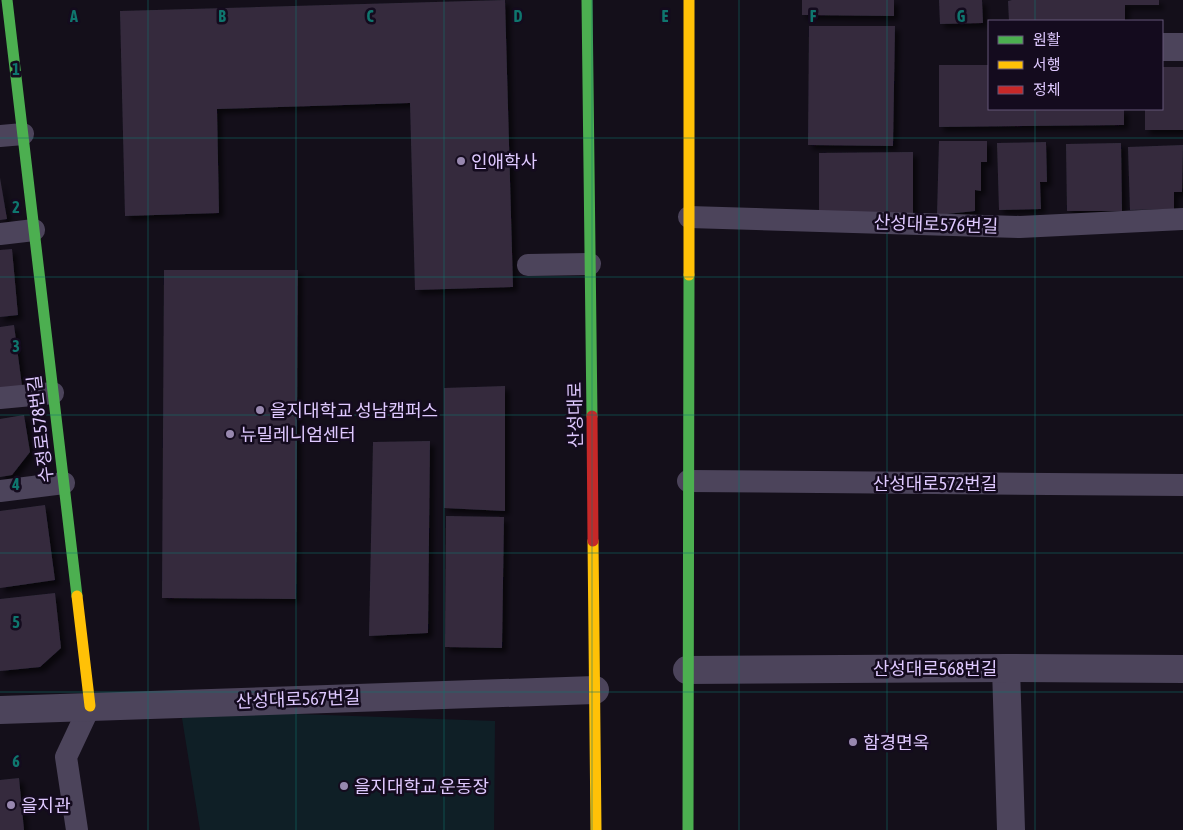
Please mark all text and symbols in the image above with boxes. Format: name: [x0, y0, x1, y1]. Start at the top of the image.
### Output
text: A: [69, 7, 78, 25]
text: B: [218, 7, 226, 25]
text: C: [366, 7, 374, 25]
text: D: [514, 7, 523, 25]
text: E: [662, 7, 669, 25]
text: F: [810, 7, 817, 25]
text: G: [957, 7, 966, 25]
legend: [988, 20, 1163, 110]
text: 원활: [1033, 31, 1061, 48]
text: 서행: [1033, 56, 1061, 73]
text: 1: [12, 60, 20, 78]
text: 정체: [1033, 81, 1061, 98]
place label: 인애학사: [471, 151, 538, 172]
marker: 인애학사: [455, 155, 467, 167]
text: 2: [12, 198, 20, 216]
street label: 산성대로576번길: [873, 211, 999, 237]
text: 3: [12, 337, 20, 355]
street label: 수정로578번길: [23, 374, 57, 484]
street label: 산성대로: [564, 382, 586, 448]
place label: 을지대학교 성남캠퍼스: [270, 400, 438, 421]
marker: 을지대학교 성남캠퍼스: [254, 404, 266, 416]
place label: 뉴밀레니엄센터: [240, 424, 356, 445]
marker: 뉴밀레니엄센터: [224, 428, 236, 440]
street label: 산성대로572번길: [873, 473, 997, 494]
text: 4: [11, 475, 20, 493]
text: 5: [12, 613, 20, 631]
street label: 산성대로568번길: [873, 658, 997, 679]
street label: 산성대로567번길: [235, 686, 361, 712]
place label: 함경면옥: [863, 732, 929, 753]
marker: 함경면옥: [847, 736, 859, 748]
text: 6: [12, 752, 20, 770]
place label: 을지대학교 운동장: [354, 776, 489, 797]
marker: 을지대학교 운동장: [338, 780, 350, 792]
place label: 을지관: [21, 795, 71, 816]
marker: 을지관: [5, 799, 17, 811]

